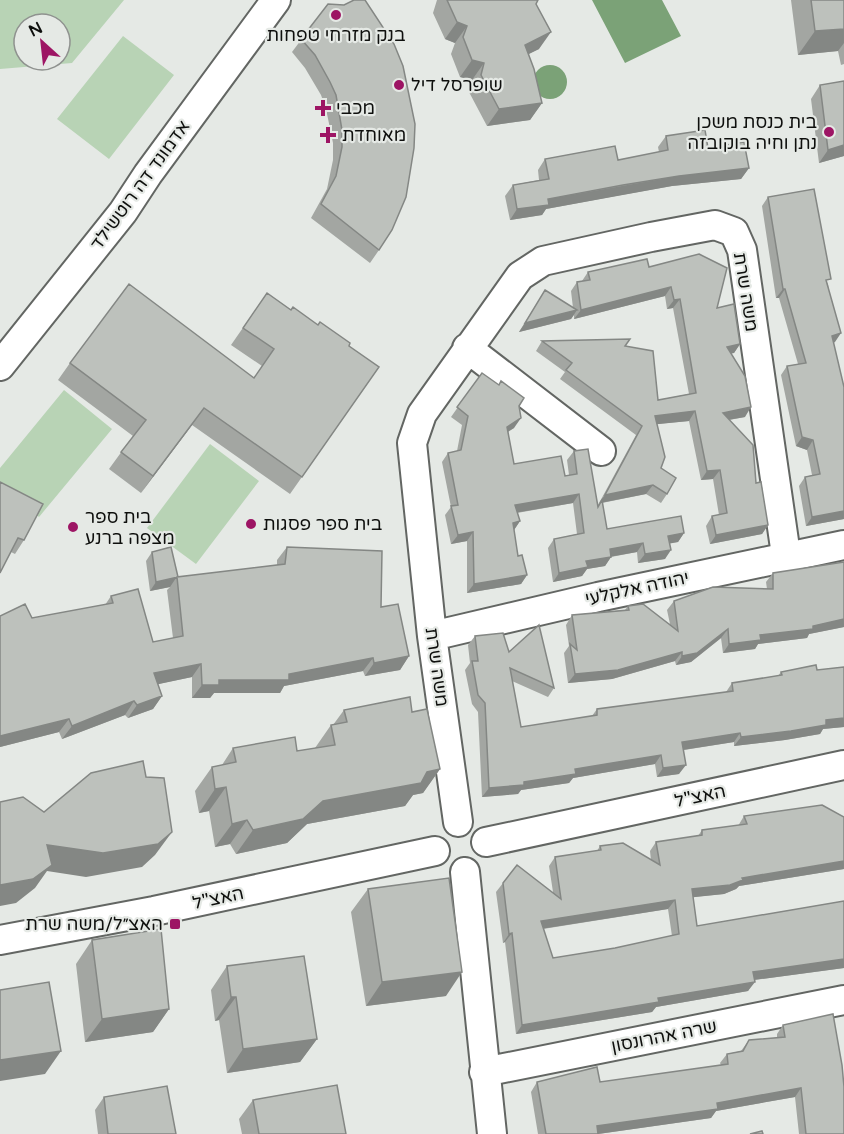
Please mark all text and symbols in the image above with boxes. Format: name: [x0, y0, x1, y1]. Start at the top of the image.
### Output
marker: בנק מזרחי טפחות: [329, 8, 343, 22]
north arrow: [12, 12, 72, 72]
text: N: [25, 18, 46, 41]
place label: בנק מזרחי טפחות: [267, 24, 406, 46]
place label: שופרסל דיל: [411, 74, 503, 96]
marker: שופרסל דיל: [392, 78, 406, 92]
place label: מכבי: [336, 97, 375, 119]
marker: מכבי: [314, 99, 332, 117]
place label: בית כנסת משכן נתן וחיה בוקובזה: [687, 111, 817, 154]
street label: אדמונד דה רוטשילד: [86, 116, 194, 254]
place label: מאוחדת: [342, 124, 406, 146]
marker: בית כנסת משכן נתן וחיה בוקובזה: [822, 125, 836, 139]
marker: מאוחדת: [319, 126, 337, 144]
street label: משה שרת: [729, 251, 763, 333]
place label: בית ספר מצפה ברנע: [85, 506, 175, 549]
place label: בית ספר פסגות: [263, 513, 383, 535]
marker: בית ספר פסגות: [244, 517, 258, 531]
marker: בית ספר מצפה ברנע: [66, 520, 80, 534]
street label: יהודה אלקלעי: [583, 566, 691, 610]
street label: משה שרת: [421, 626, 453, 708]
street label: האצ"ל: [672, 780, 728, 812]
street label: האצ"ל: [190, 882, 246, 914]
place label: האצ״ל/משה שרת: [25, 913, 163, 935]
marker: האצ״ל/משה שרת: [168, 917, 182, 931]
street label: שרה אהרונסון: [609, 1015, 719, 1057]

